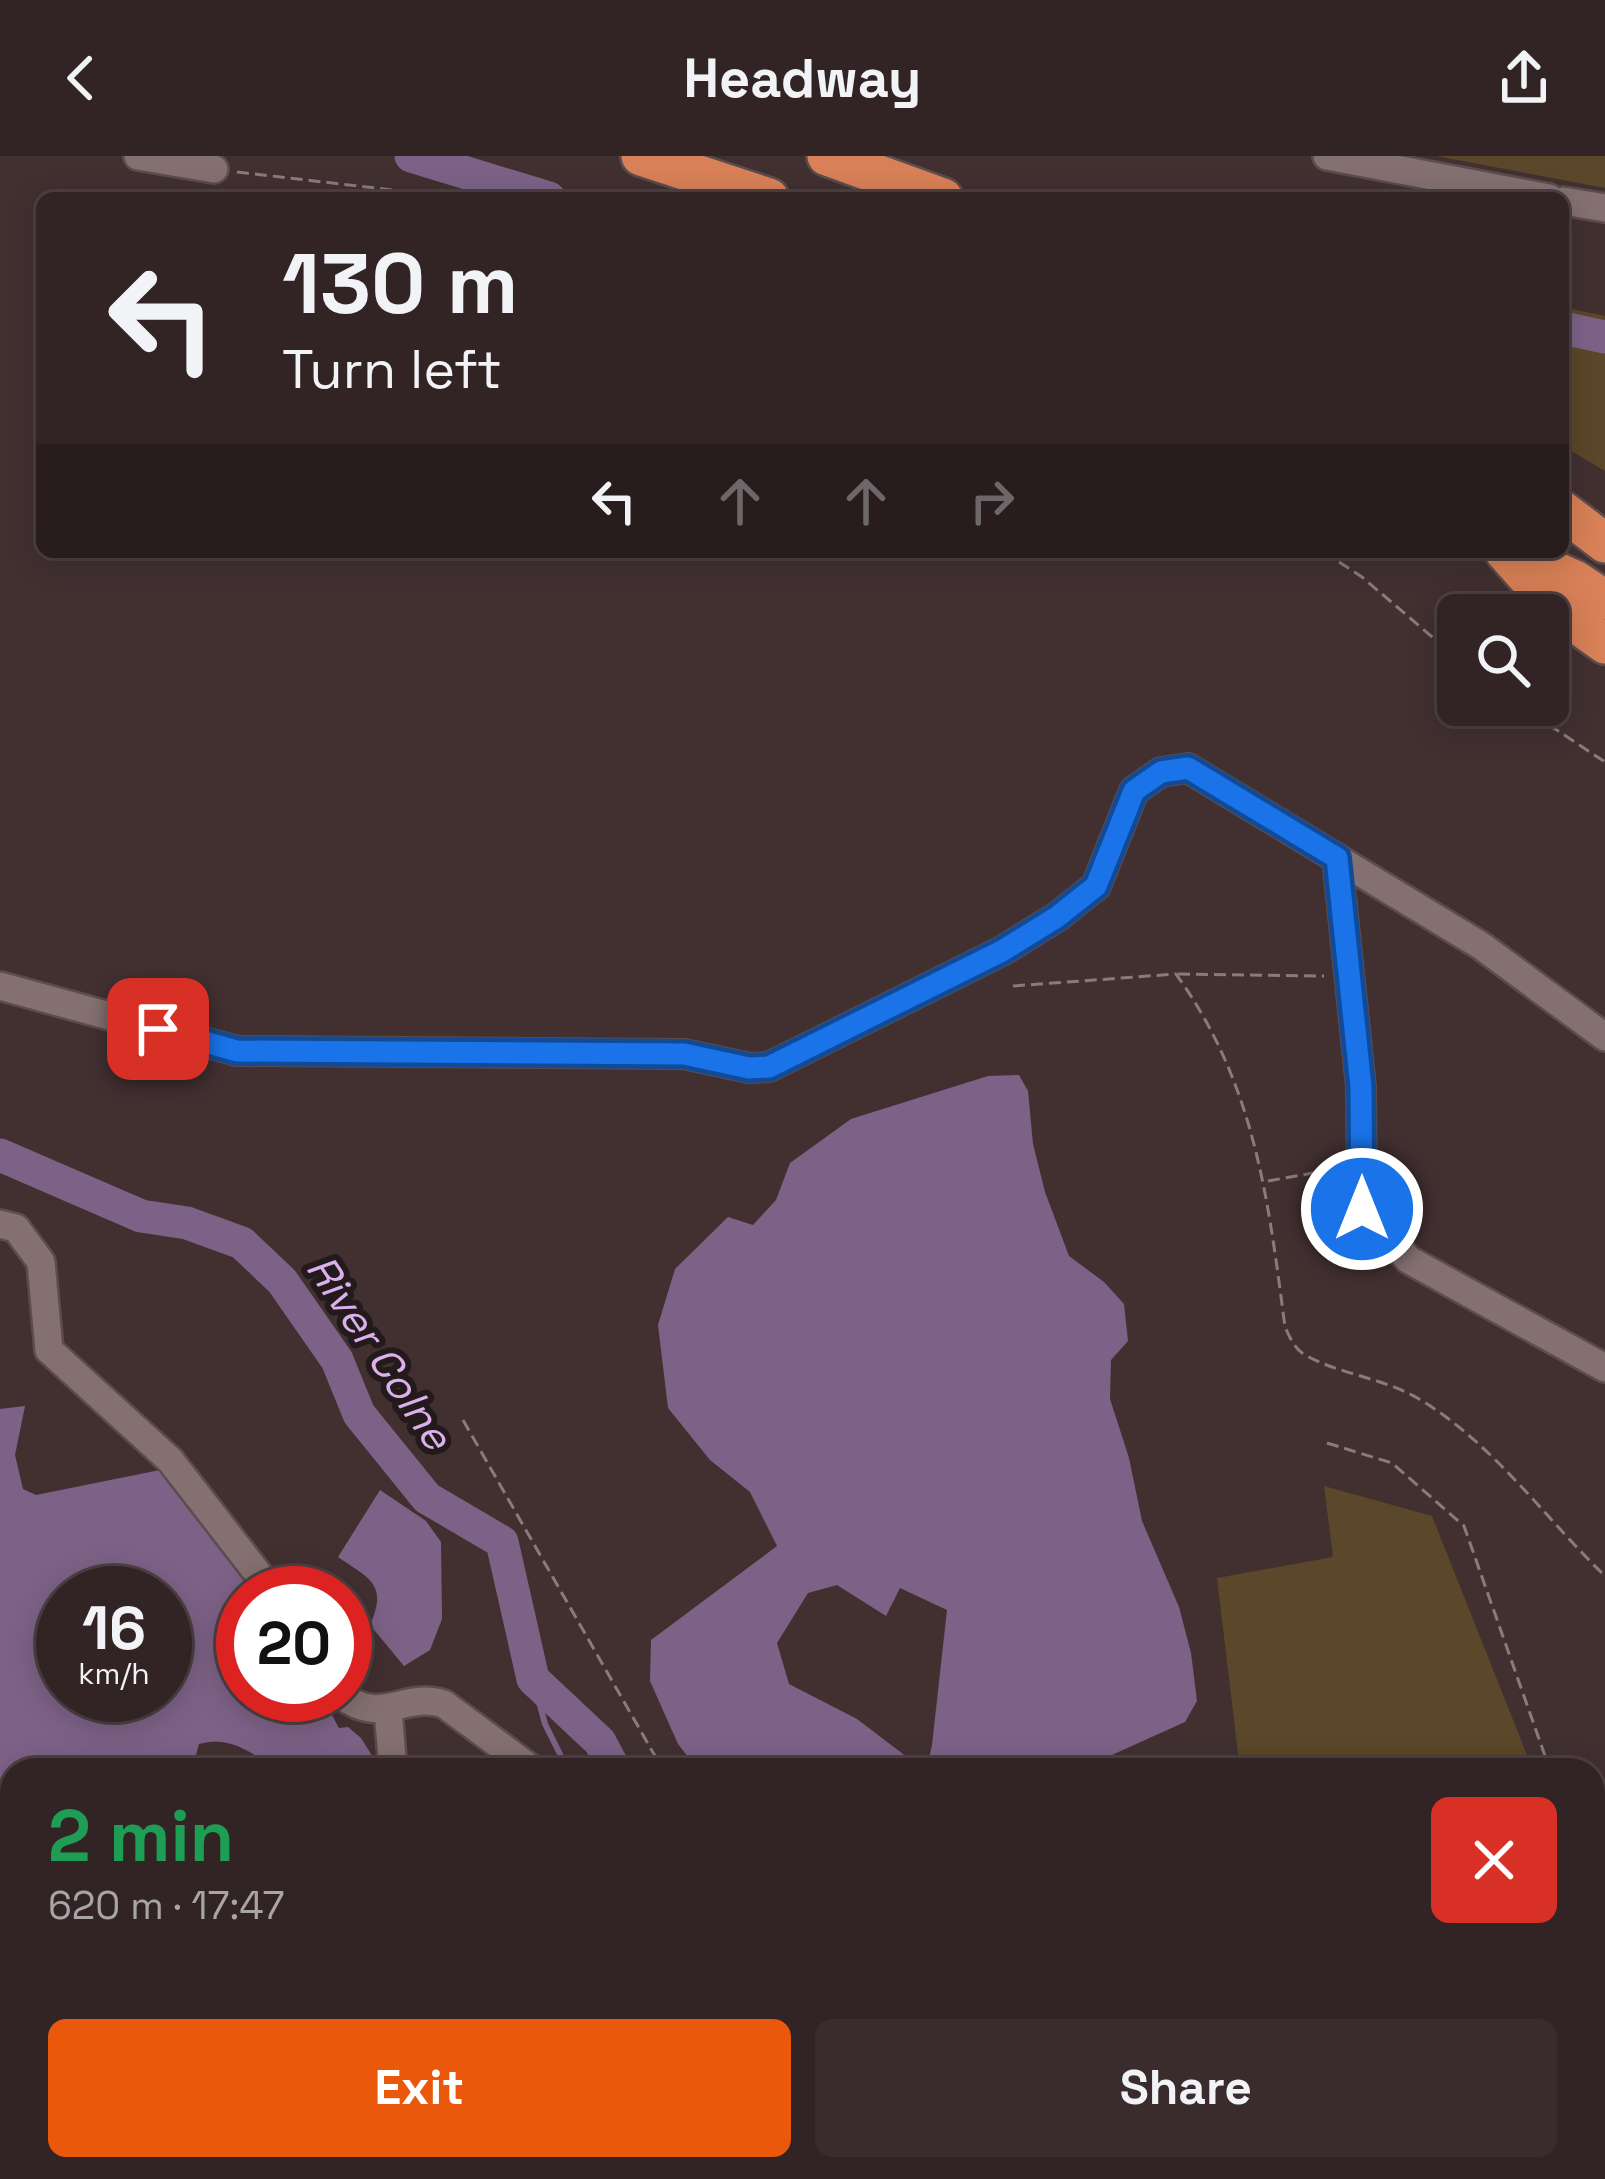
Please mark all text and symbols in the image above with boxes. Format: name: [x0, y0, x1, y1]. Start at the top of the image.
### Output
text: Headway: [684, 44, 921, 113]
icon: back: [48, 45, 114, 111]
icon: share: [1491, 45, 1557, 111]
text: 130 m: [282, 230, 519, 338]
icon: left: [84, 240, 240, 396]
text: Turn left: [282, 335, 502, 404]
icon: left: [581, 468, 647, 534]
icon: ahead: [707, 468, 773, 534]
icon: ahead: [833, 468, 899, 534]
icon: right: [959, 468, 1025, 534]
map controls: [1437, 594, 1569, 726]
button: search: [1437, 594, 1569, 726]
pin: [107, 978, 209, 1080]
icon: arrive: [125, 996, 191, 1062]
position arrow: [1299, 1146, 1425, 1272]
water label: River Colne: [295, 1245, 465, 1462]
speed limit sign: 20: [216, 1566, 372, 1722]
text: 16: [82, 1590, 146, 1667]
text: km/h: [78, 1654, 150, 1693]
text: 2 min: [48, 1790, 234, 1882]
button: close: [1431, 1797, 1557, 1923]
text: 620 m · 17:47: [48, 1881, 284, 1930]
button: Exit: [48, 2019, 791, 2157]
button: Share: [815, 2019, 1557, 2157]

